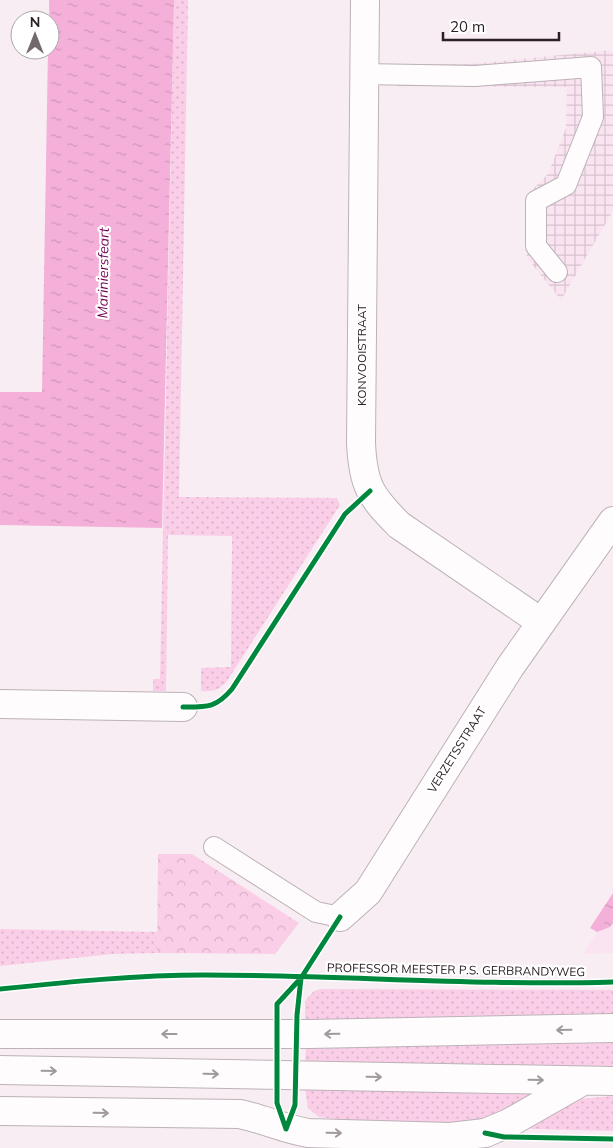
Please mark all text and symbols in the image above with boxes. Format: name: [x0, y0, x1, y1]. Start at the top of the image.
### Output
north arrow: [10, 10, 60, 60]
scale bar: [443, 10, 559, 42]
text: N: [30, 13, 40, 31]
text: 20 m: [450, 17, 485, 36]
water label: Mariniersfeart: [93, 226, 113, 319]
street label: KONVOOISTRAAT: [354, 303, 369, 406]
street label: VERZETSSTRAAT: [424, 703, 490, 796]
street label: PROFESSOR MEESTER P.S. GERBRANDYWEG: [327, 960, 585, 979]
one-way arrow: [557, 1025, 573, 1035]
one-way arrow: [162, 1029, 178, 1039]
one-way arrow: [324, 1029, 340, 1039]
one-way arrow: [40, 1066, 56, 1076]
one-way arrow: [202, 1069, 219, 1079]
one-way arrow: [365, 1072, 381, 1082]
one-way arrow: [528, 1075, 544, 1085]
one-way arrow: [93, 1108, 109, 1117]
one-way arrow: [326, 1128, 342, 1138]

